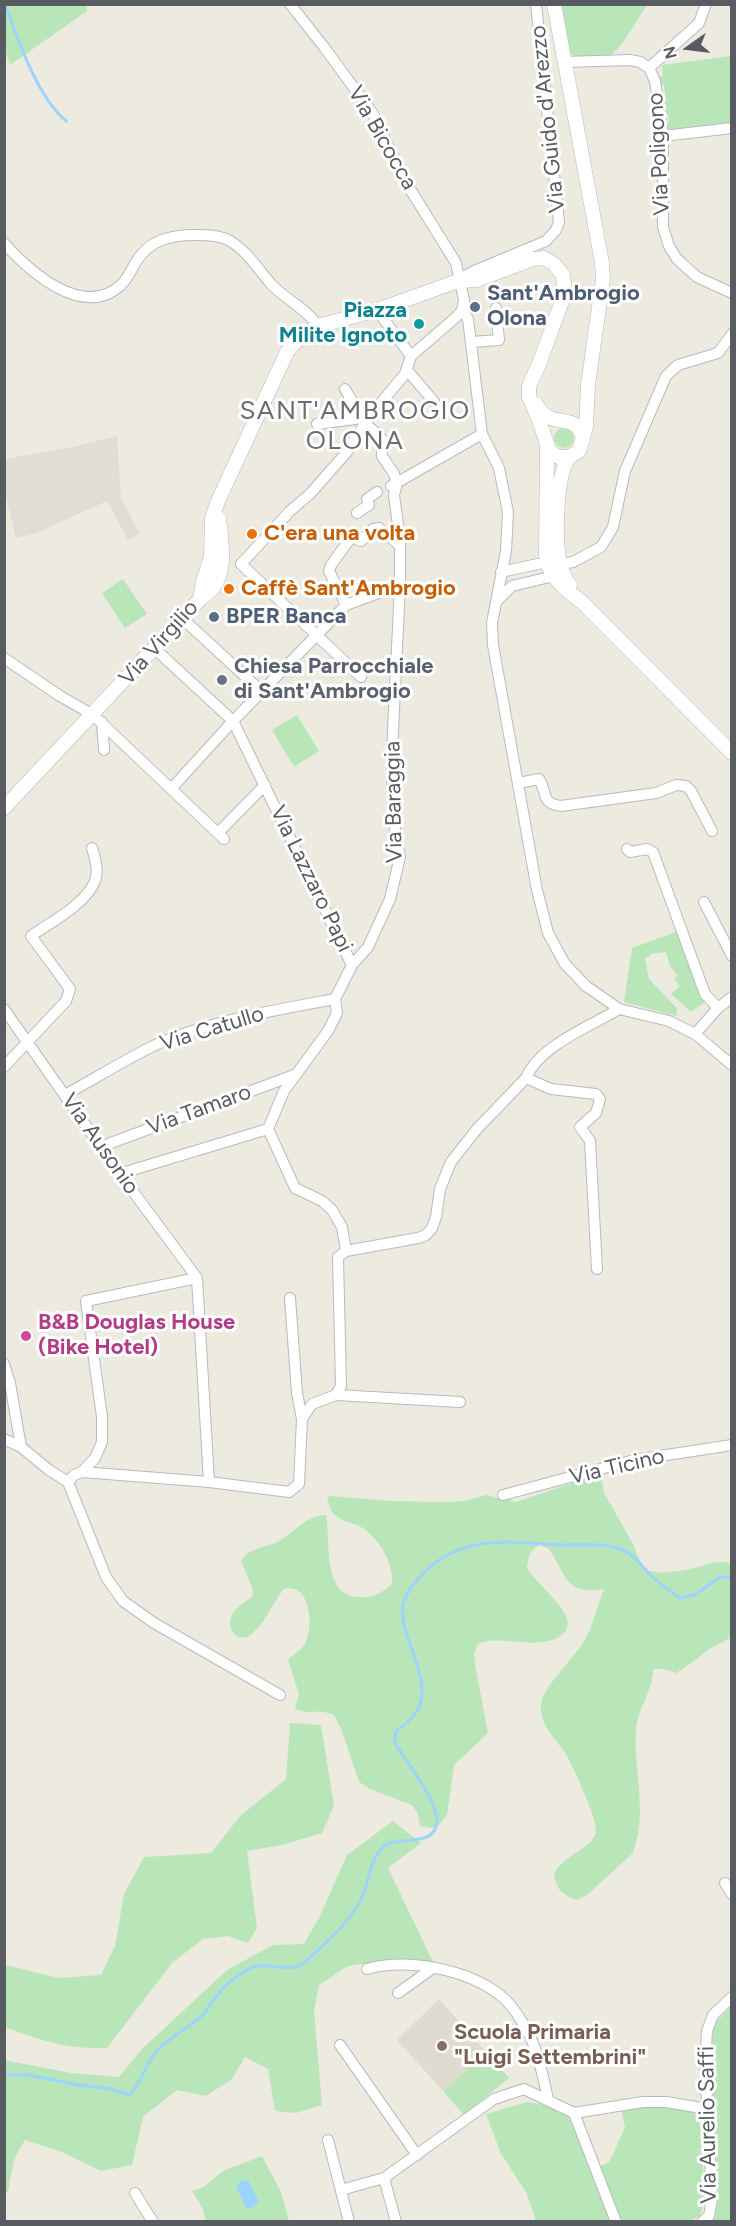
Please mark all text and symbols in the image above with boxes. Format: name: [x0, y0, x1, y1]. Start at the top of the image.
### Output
north arrow: [658, 18, 718, 78]
street label: Via Guido d'Arezzo: [525, 24, 571, 214]
text: N: [659, 44, 681, 61]
street label: Via Bicocca: [342, 82, 422, 194]
street label: Via Poligono: [643, 92, 675, 216]
place label: Sant'Ambrogio Olona: [487, 281, 640, 332]
place label: Piazza Milite Ignoto: [279, 298, 407, 350]
marker: Sant'Ambrogio Olona: [468, 300, 482, 314]
marker: Piazza Milite Ignoto: [412, 317, 426, 331]
district label: SANT'AMBROGIO OLONA: [239, 395, 471, 456]
place label: C'era una volta: [264, 521, 415, 547]
marker: C'era una volta: [245, 527, 259, 541]
place label: Caffè Sant'Ambrogio: [241, 576, 456, 602]
marker: Caffè Sant'Ambrogio: [222, 582, 236, 596]
street label: Via Virgilio: [114, 595, 204, 691]
place label: BPER Banca: [226, 604, 347, 630]
marker: BPER Banca: [207, 610, 221, 624]
place label: Chiesa Parrocchiale di Sant'Ambrogio: [234, 654, 434, 706]
marker: Chiesa Parrocchiale di Sant'Ambrogio: [215, 673, 229, 687]
street label: Via Baraggia: [380, 741, 408, 863]
street label: Via Lazzaro Papi: [264, 801, 358, 957]
street label: Via Catullo: [157, 1001, 267, 1057]
street label: Via Tamaro: [143, 1079, 255, 1141]
street label: Via Ausonio: [56, 1088, 144, 1200]
place label: B&B Douglas House (Bike Hotel): [38, 1310, 235, 1362]
marker: B&B Douglas House (Bike Hotel): [19, 1329, 33, 1343]
street label: Via Ticino: [567, 1443, 667, 1491]
place label: Scuola Primaria "Luigi Settembrini": [454, 2020, 646, 2072]
marker: Scuola Primaria "Luigi Settembrini": [435, 2039, 449, 2053]
street label: Via Aurelio Saffi: [693, 2046, 723, 2204]

